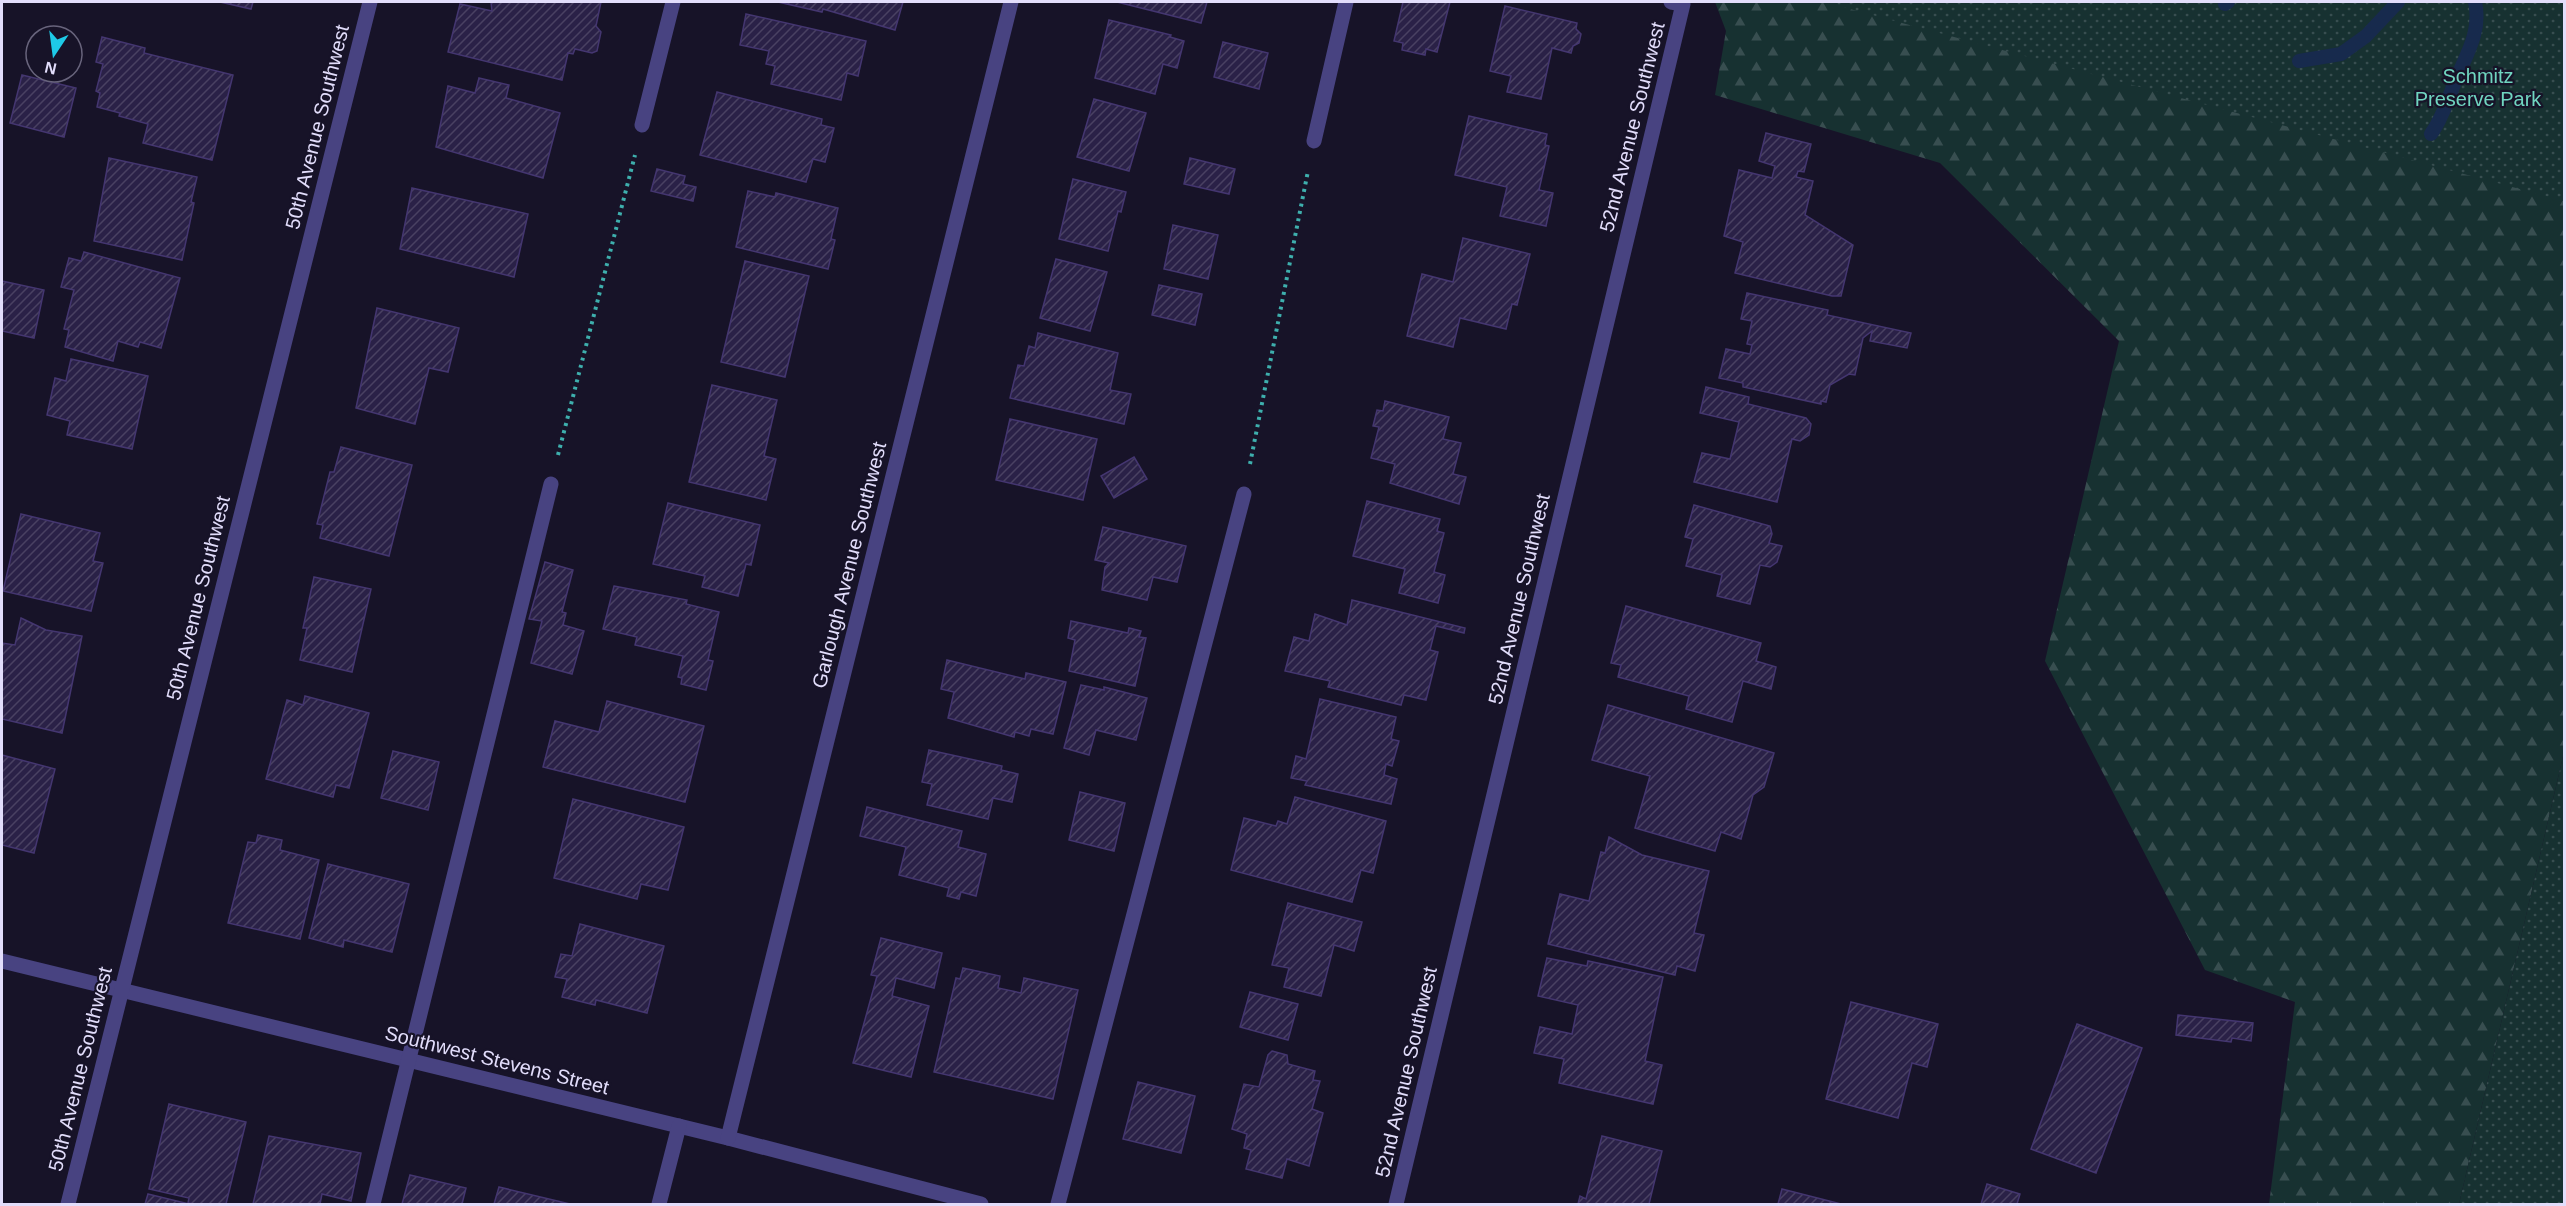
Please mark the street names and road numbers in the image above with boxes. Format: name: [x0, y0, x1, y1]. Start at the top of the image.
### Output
street label: 52nd Avenue Southwest: [1595, 19, 1669, 234]
street label: 50th Avenue Southwest: [281, 22, 353, 231]
street label: Garlough Avenue Southwest: [808, 439, 890, 690]
street label: 52nd Avenue Southwest: [1484, 491, 1554, 706]
street label: 50th Avenue Southwest: [162, 493, 234, 702]
street label: 50th Avenue Southwest: [44, 964, 116, 1173]
street label: 52nd Avenue Southwest: [1371, 964, 1441, 1179]
street label: Southwest Stevens Street: [383, 1021, 612, 1099]

